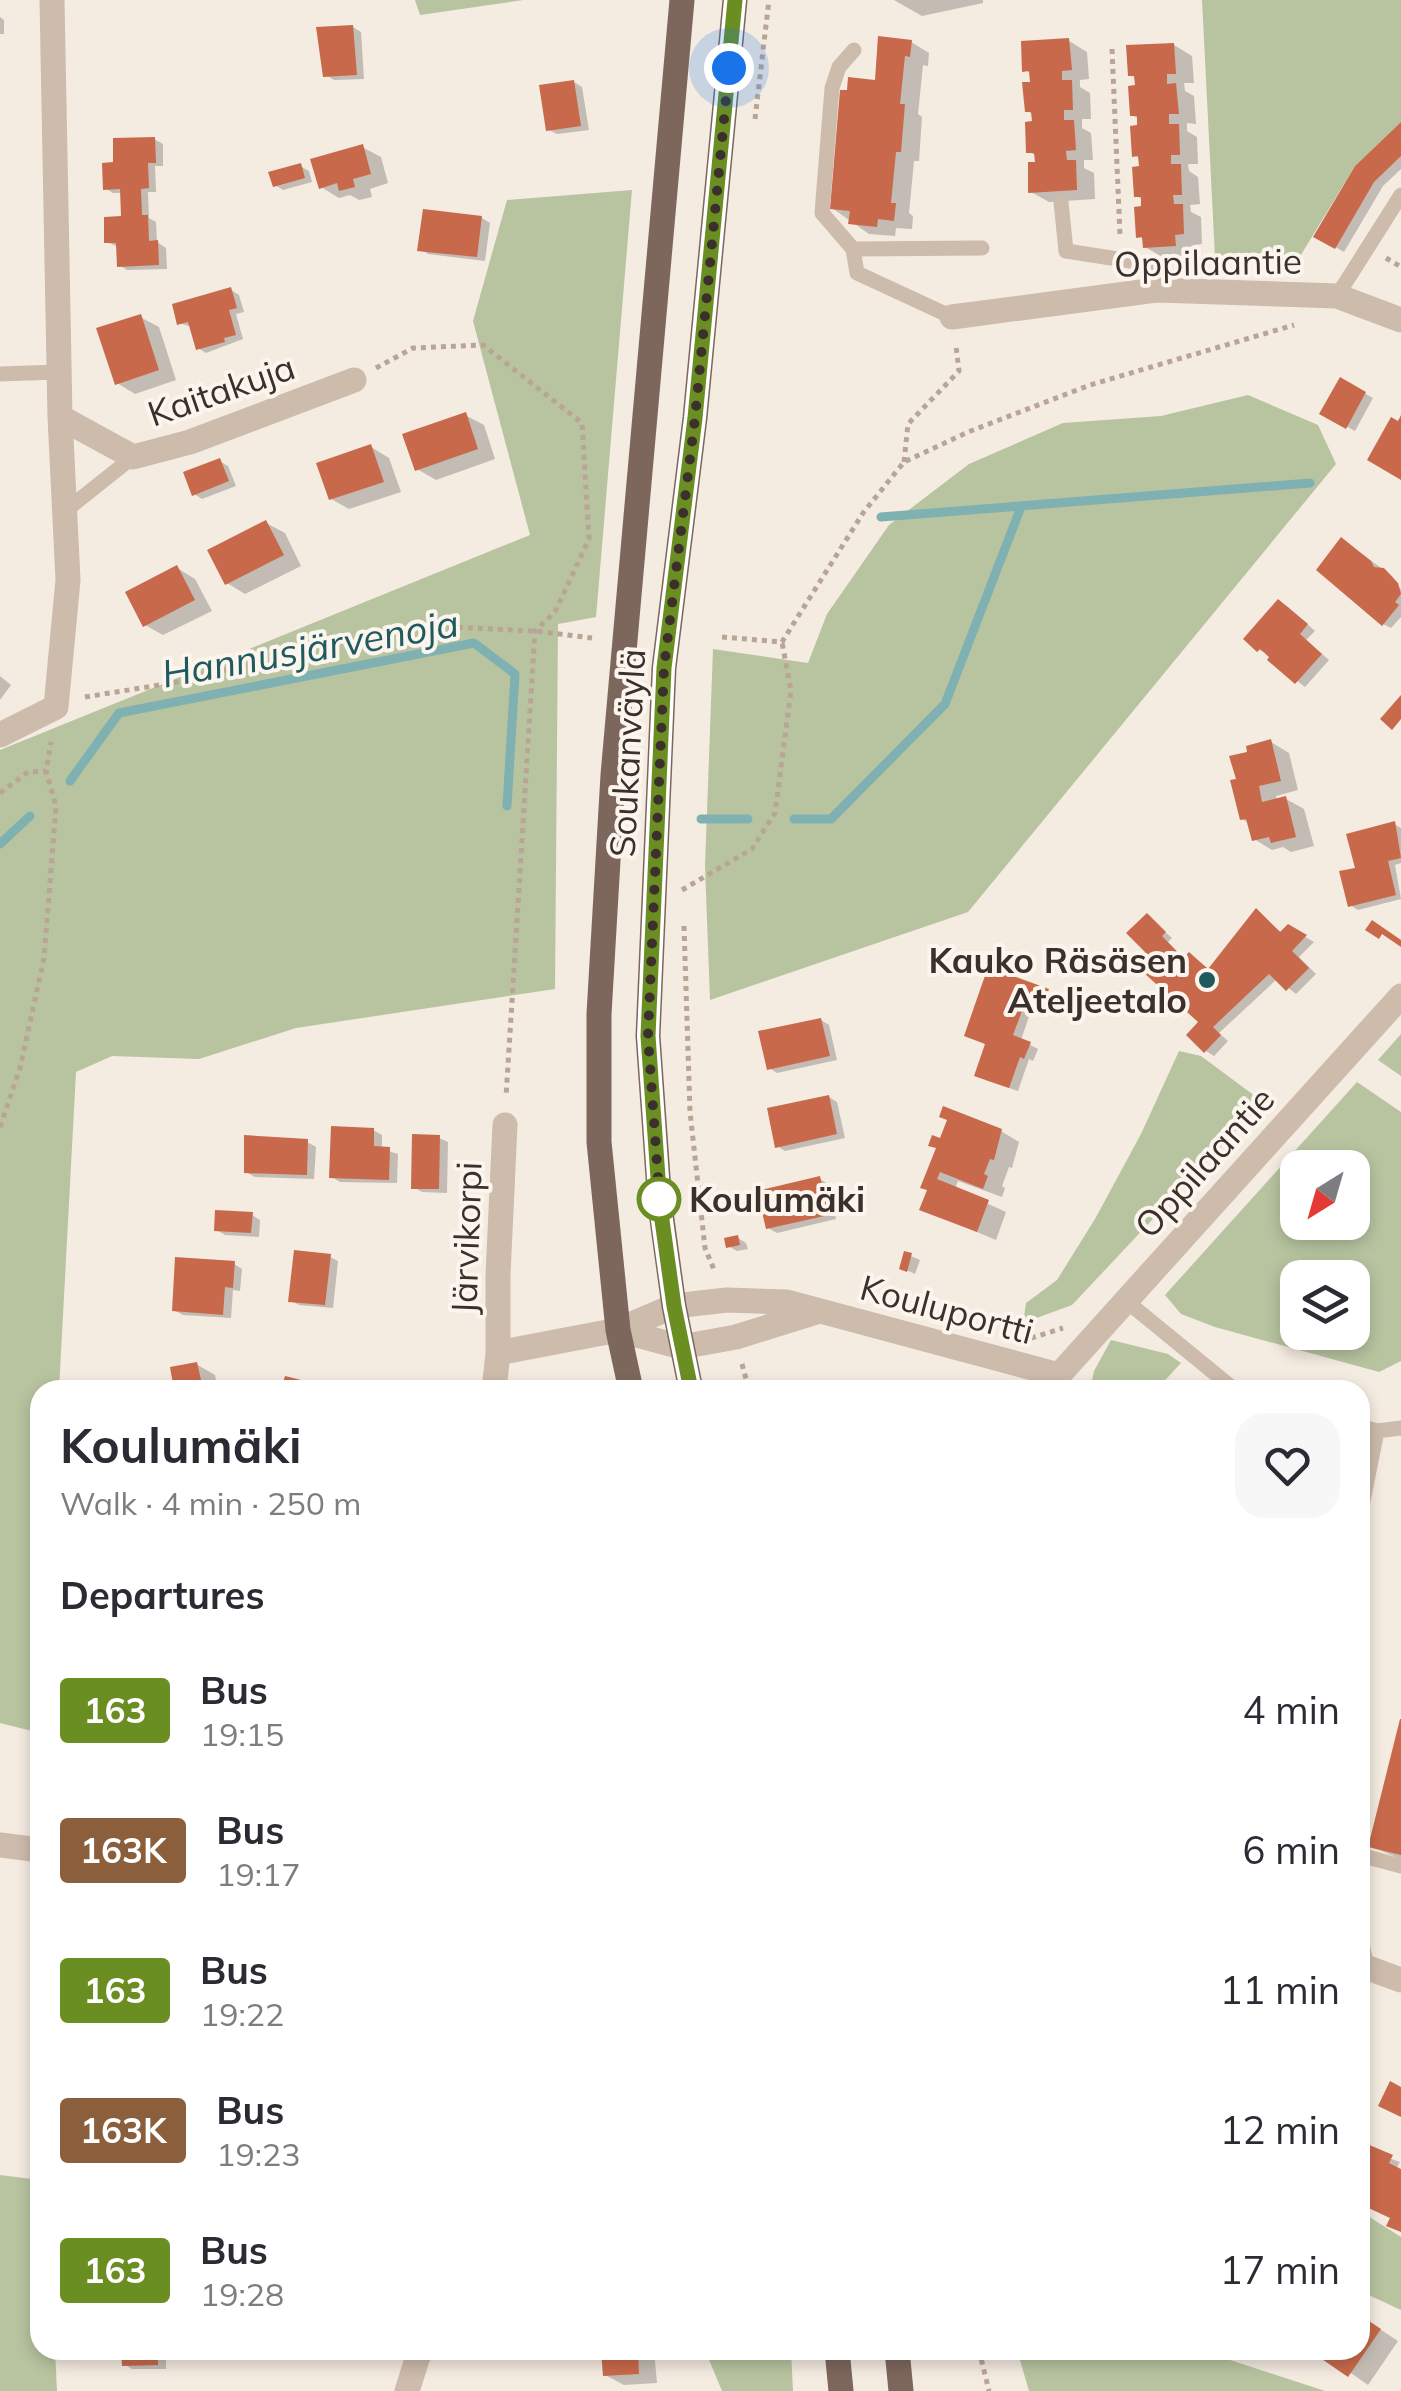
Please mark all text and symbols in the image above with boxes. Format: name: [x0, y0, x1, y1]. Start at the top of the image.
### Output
your location: [704, 43, 754, 93]
street label: Oppilaantie: [1114, 238, 1302, 286]
street label: Kaitakuja: [142, 344, 300, 436]
water label: Hannusjärvenoja: [158, 598, 462, 698]
street label: Soukanväylä: [600, 648, 654, 858]
place label: Kauko Räsäsen Ateljeetalo: [929, 938, 1187, 1022]
marker: Kauko Räsäsen Ateljeetalo: [1196, 969, 1218, 991]
street label: Oppilaantie: [1125, 1077, 1283, 1247]
north arrow: [1280, 1150, 1370, 1240]
map controls: [1280, 1150, 1370, 1350]
street label: Järvikorpi: [441, 1161, 491, 1315]
place label: Koulumäki: [689, 1177, 865, 1221]
marker: Koulumäki: [638, 1178, 680, 1220]
button: layers: [1280, 1260, 1370, 1350]
street label: Kouluportti: [856, 1265, 1038, 1353]
button: heart: [1235, 1413, 1340, 1518]
text: Koulumäki: [60, 1415, 301, 1475]
text: Walk · 4 min · 250 m: [60, 1483, 361, 1523]
text: Departures: [60, 1571, 264, 1619]
text: Bus: [200, 1666, 268, 1714]
text: 4 min: [1243, 1686, 1340, 1734]
text: 163: [83, 1688, 147, 1732]
text: 19:15: [200, 1714, 284, 1754]
text: Bus: [216, 1806, 284, 1854]
text: 6 min: [1243, 1826, 1340, 1874]
text: 163K: [80, 1828, 166, 1872]
text: 19:17: [216, 1854, 300, 1894]
text: Bus: [200, 1946, 268, 1994]
text: 11 min: [1220, 1966, 1340, 2014]
text: 163: [83, 1968, 147, 2012]
text: 19:22: [200, 1994, 284, 2034]
text: Bus: [216, 2086, 284, 2134]
text: 12 min: [1220, 2106, 1340, 2154]
text: 163K: [80, 2108, 166, 2152]
text: 19:23: [216, 2134, 300, 2174]
text: Bus: [200, 2226, 268, 2274]
text: 17 min: [1220, 2246, 1340, 2294]
text: 163: [83, 2248, 147, 2292]
text: 19:28: [200, 2274, 284, 2314]

